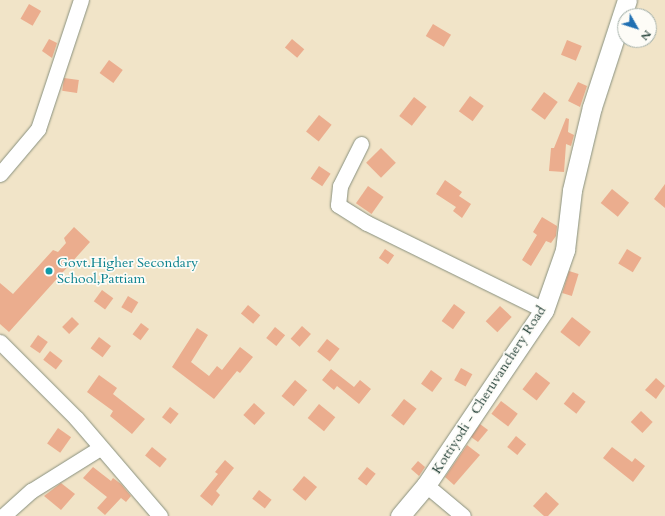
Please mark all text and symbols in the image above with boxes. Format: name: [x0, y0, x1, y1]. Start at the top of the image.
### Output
north arrow: [617, 8, 657, 48]
text: N: [637, 27, 655, 44]
place label: Govt.Higher Secondary School,Pattiam: [57, 255, 198, 288]
marker: Govt.Higher Secondary School,Pattiam: [44, 266, 54, 276]
street label: Kottiyodi - Cheruvanchery Road: [428, 303, 550, 477]

